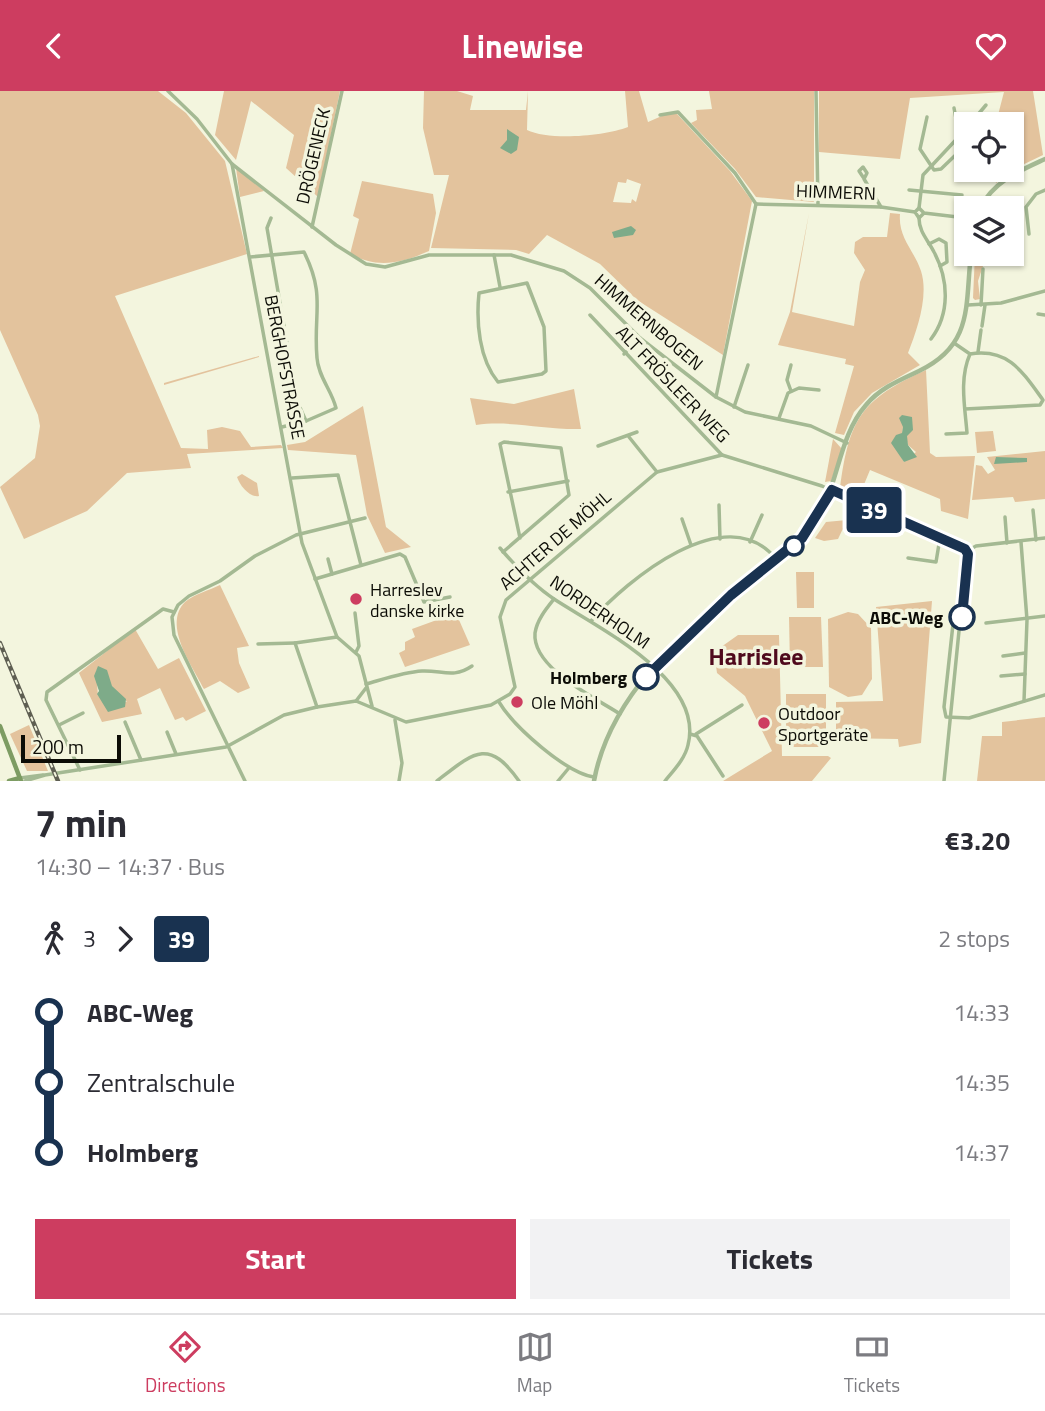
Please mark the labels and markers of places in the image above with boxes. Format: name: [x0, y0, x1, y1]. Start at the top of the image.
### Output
unlabelled marker: [784, 536, 804, 556]
place label: Harreslev danske kirke: [370, 576, 464, 624]
marker: Harreslev danske kirke: [348, 591, 364, 607]
place label: ABC-Weg: [869, 604, 943, 631]
marker: ABC-Weg: [949, 604, 975, 630]
place label: Holmberg: [550, 664, 627, 691]
marker: Holmberg: [633, 664, 659, 690]
place label: Ole Möhl: [531, 689, 598, 716]
marker: Ole Möhl: [509, 694, 525, 710]
place label: Outdoor Sportgeräte: [778, 700, 868, 748]
marker: Outdoor Sportgeräte: [756, 715, 772, 731]

